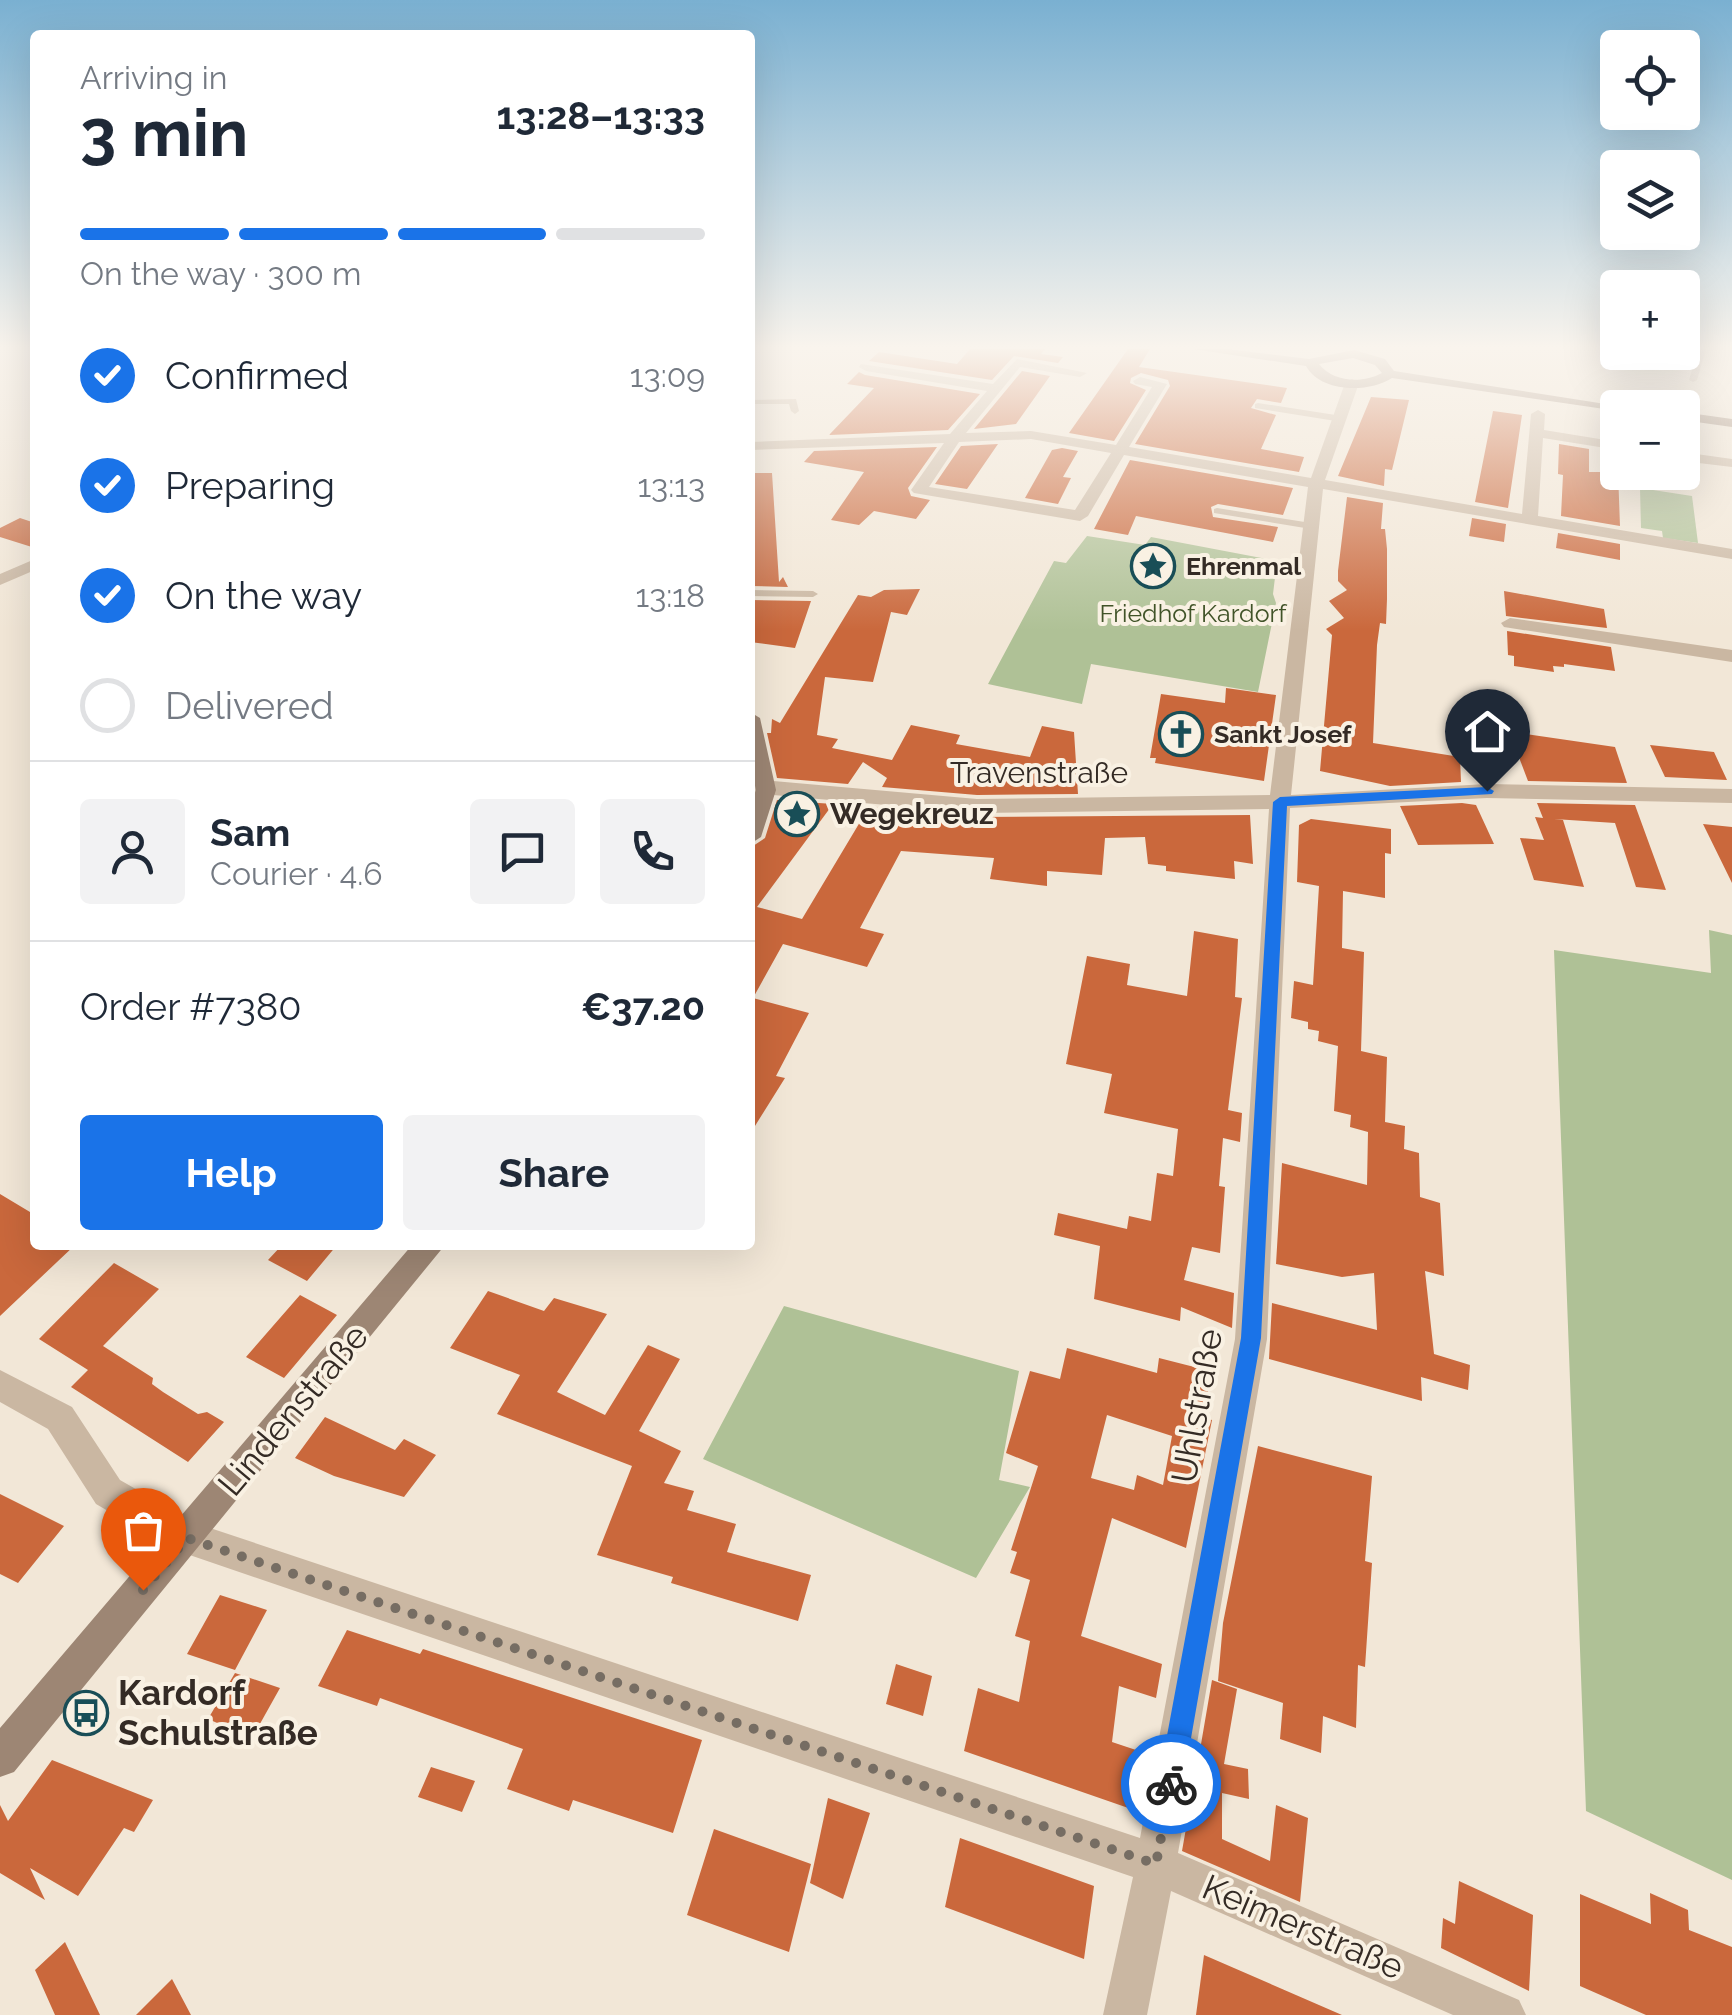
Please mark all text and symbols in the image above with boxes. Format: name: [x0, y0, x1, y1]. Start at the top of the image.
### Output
map controls: [1600, 30, 1700, 490]
button: locate: [1600, 30, 1700, 130]
text: Arriving in: [80, 59, 227, 96]
text: 13:28–13:33: [497, 93, 705, 138]
text: 3 min: [80, 95, 248, 171]
button: layers: [1600, 150, 1700, 250]
text: On the way · 300 m: [80, 255, 361, 292]
button: +: [1600, 270, 1700, 370]
icon: check: [80, 348, 135, 403]
text: Confirmed: [165, 353, 349, 398]
text: 13:09: [630, 357, 705, 394]
button: −: [1600, 390, 1700, 490]
icon: check: [80, 458, 135, 513]
text: Preparing: [165, 463, 335, 508]
text: 13:13: [637, 467, 705, 504]
place icon: Ehrenmal: [1130, 543, 1176, 589]
place label: Ehrenmal: [1186, 551, 1301, 581]
icon: check: [80, 568, 135, 623]
text: On the way: [165, 573, 362, 618]
text: 13:18: [636, 577, 705, 614]
park label: Friedhof Kardorf: [1099, 598, 1288, 628]
text: Delivered: [165, 683, 334, 728]
pin: [1445, 689, 1530, 792]
icon: home: [1460, 704, 1515, 759]
church icon: Sankt Josef: [1158, 711, 1204, 757]
place label: Sankt Josef: [1214, 719, 1352, 749]
street label: Travenstraße: [950, 755, 1128, 790]
place icon: Wegekreuz: [774, 791, 820, 837]
place label: Wegekreuz: [830, 796, 994, 831]
button: person: [80, 799, 185, 904]
button: chat: [470, 799, 575, 904]
button: phone: [600, 799, 705, 904]
text: Sam: [210, 810, 290, 855]
text: Courier · 4.6: [210, 855, 383, 892]
text: Order #7380: [80, 984, 302, 1029]
text: €37.20: [581, 984, 705, 1029]
button: Help: [80, 1115, 383, 1230]
button: Share: [403, 1115, 705, 1230]
street label: Lindenstraße: [209, 1316, 376, 1504]
street label: Uhlstraße: [1163, 1326, 1230, 1486]
pin: [101, 1488, 186, 1591]
icon: bag: [116, 1503, 171, 1558]
place label: Kardorf Schulstraße: [118, 1672, 318, 1753]
bus stop icon: Kardorf Schulstraße: [63, 1690, 109, 1736]
courier: [1121, 1734, 1221, 1834]
icon: bike: [1144, 1757, 1199, 1812]
street label: Keimerstraße: [1197, 1866, 1410, 1987]

